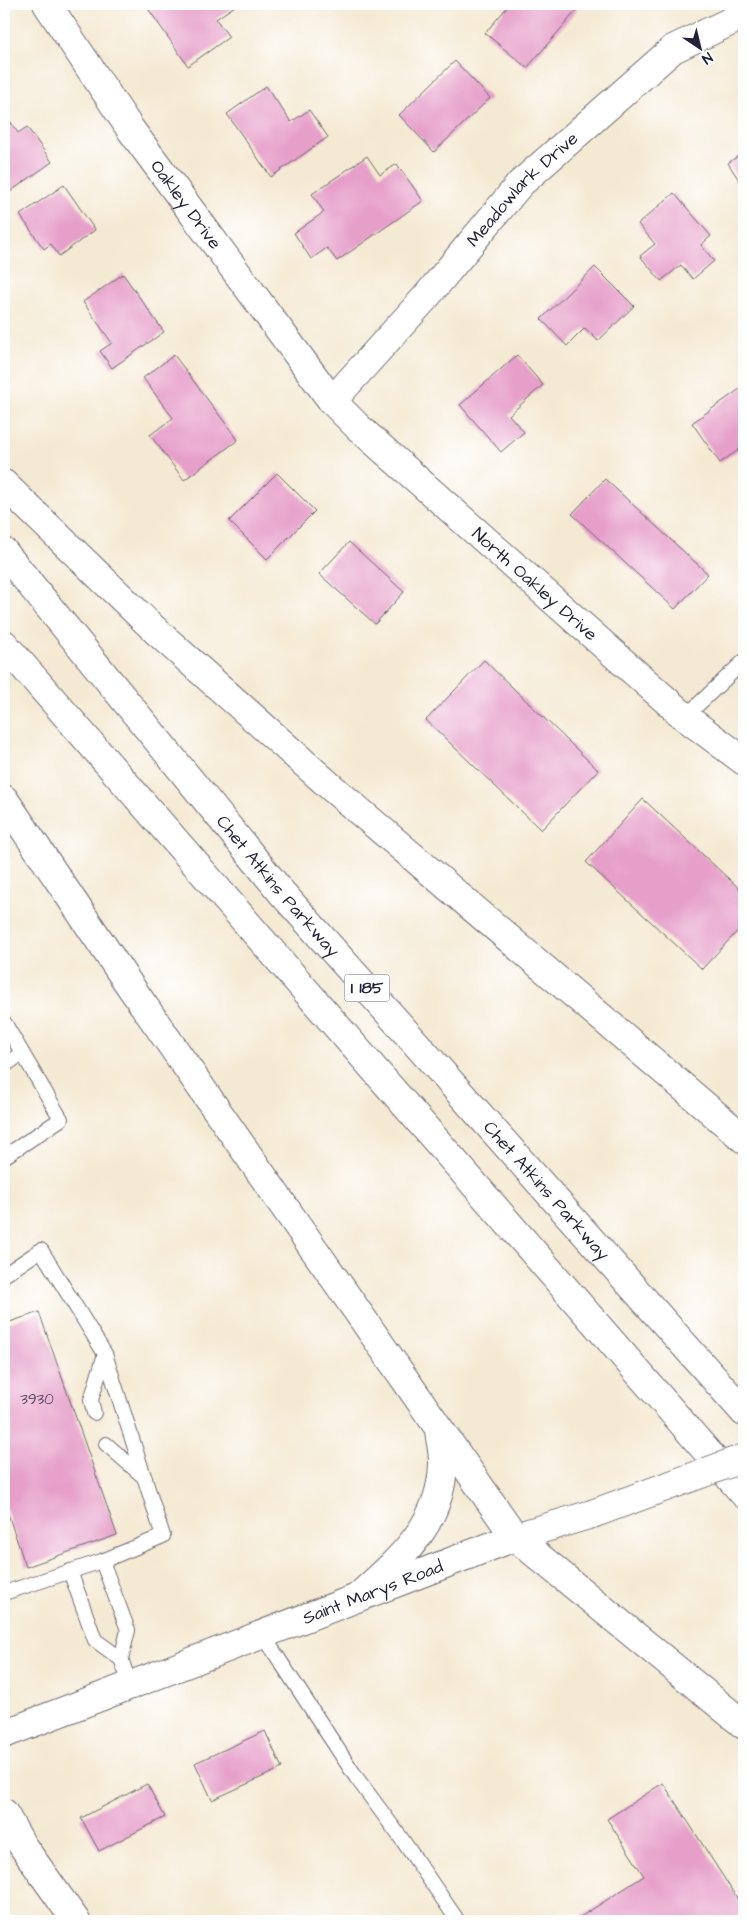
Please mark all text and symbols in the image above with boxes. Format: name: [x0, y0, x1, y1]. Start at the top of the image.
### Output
north arrow: [676, 22, 726, 72]
text: N: [697, 47, 716, 69]
street label: Meadowlark Drive: [461, 126, 584, 252]
street label: Oakley Drive: [145, 155, 228, 254]
street label: North Oakley Drive: [467, 521, 603, 647]
street label: Chet Atkins Parkway: [211, 810, 346, 963]
road number: I 185: [344, 974, 390, 1001]
street label: Chet Atkins Parkway: [478, 1115, 616, 1266]
house number: 3930: [20, 1389, 54, 1410]
street label: Saint Marys Road: [299, 1554, 446, 1630]

